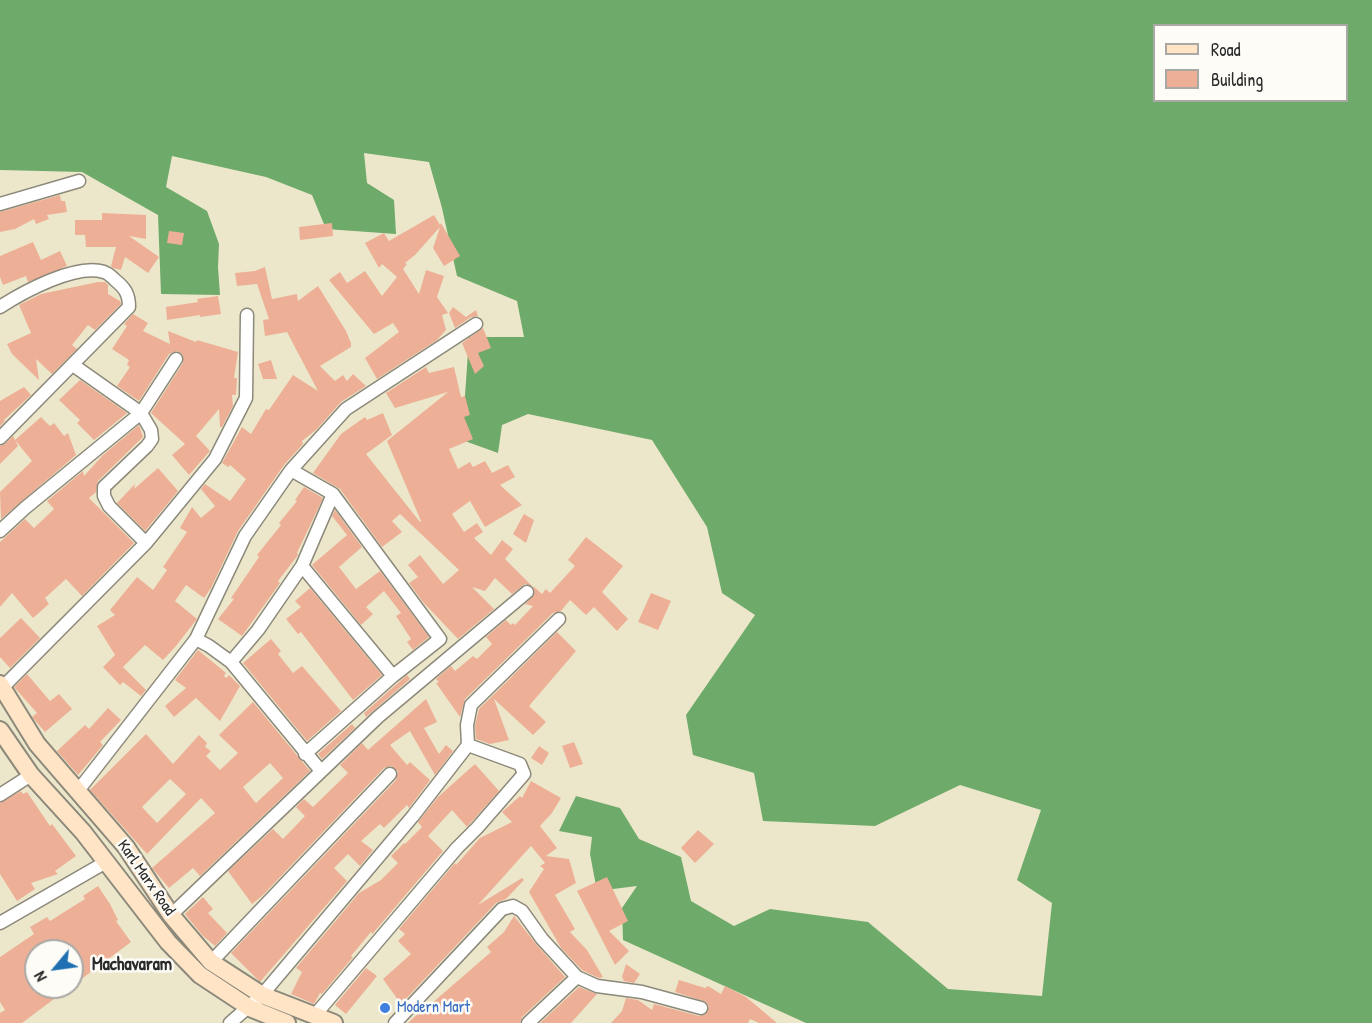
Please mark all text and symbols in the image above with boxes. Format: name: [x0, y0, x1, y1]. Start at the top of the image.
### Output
legend: [1153, 24, 1348, 102]
text: Road: [1211, 37, 1241, 62]
text: Building: [1211, 67, 1263, 92]
street label: Karl Marx Road: [113, 837, 179, 919]
north arrow: [24, 939, 84, 999]
district label: Machavaram: [92, 954, 172, 976]
text: N: [28, 968, 52, 986]
place label: Modern Mart: [397, 998, 470, 1018]
marker: Modern Mart: [378, 1001, 392, 1015]

